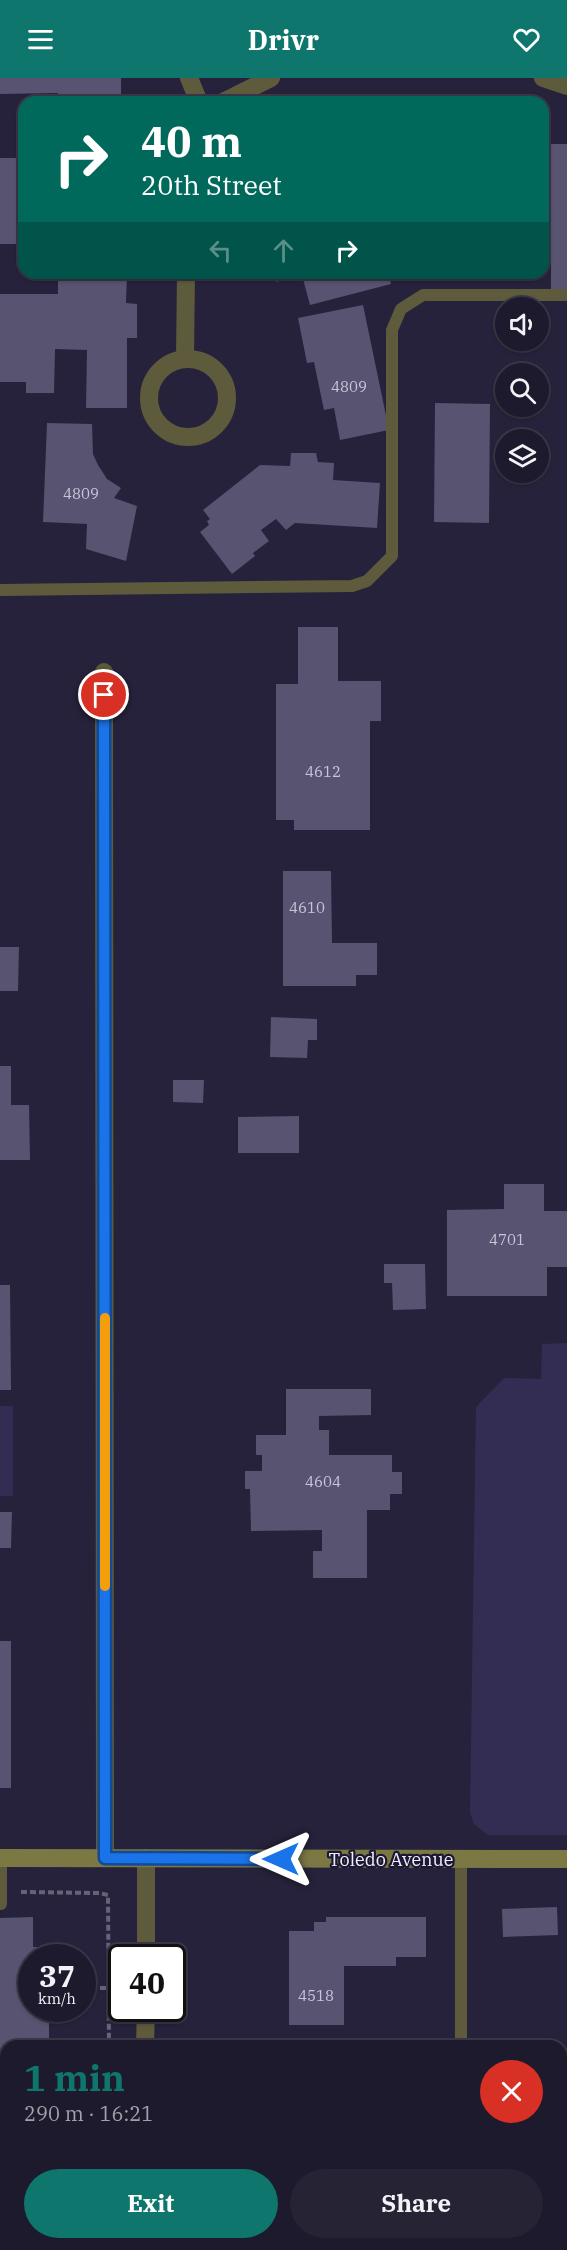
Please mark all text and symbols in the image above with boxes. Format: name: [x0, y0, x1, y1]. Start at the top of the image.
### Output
text: Drivr: [248, 22, 319, 57]
icon: menu: [24, 23, 57, 56]
icon: heart: [510, 23, 543, 56]
text: 40 m: [141, 114, 242, 169]
icon: right: [42, 120, 120, 198]
text: 20th Street: [141, 167, 282, 202]
icon: left: [204, 234, 237, 267]
icon: ahead: [267, 234, 300, 267]
icon: right: [330, 234, 363, 267]
map controls: [495, 297, 549, 483]
button: sound: [495, 297, 549, 351]
button: search: [495, 363, 549, 417]
house number: 4809: [331, 377, 367, 396]
button: layers: [495, 429, 549, 483]
house number: 4809: [63, 484, 99, 503]
pin: [78, 669, 129, 720]
icon: arrive: [87, 678, 120, 711]
house number: 4612: [305, 762, 341, 781]
house number: 4610: [289, 898, 325, 917]
house number: 4701: [489, 1230, 525, 1249]
house number: 4604: [305, 1472, 341, 1491]
position arrow: [249, 1827, 313, 1891]
street label: Toledo Avenue: [329, 1848, 453, 1871]
speed limit sign: 40: [108, 1944, 186, 2022]
text: 37: [39, 1956, 75, 1995]
house number: 4518: [298, 1986, 334, 2005]
text: km/h: [38, 1989, 76, 2008]
text: 1 min: [24, 2054, 125, 2101]
button: close: [480, 2060, 543, 2123]
text: 290 m · 16:21: [24, 2100, 153, 2127]
button: Exit: [24, 2169, 278, 2238]
button: Share: [290, 2169, 543, 2238]

